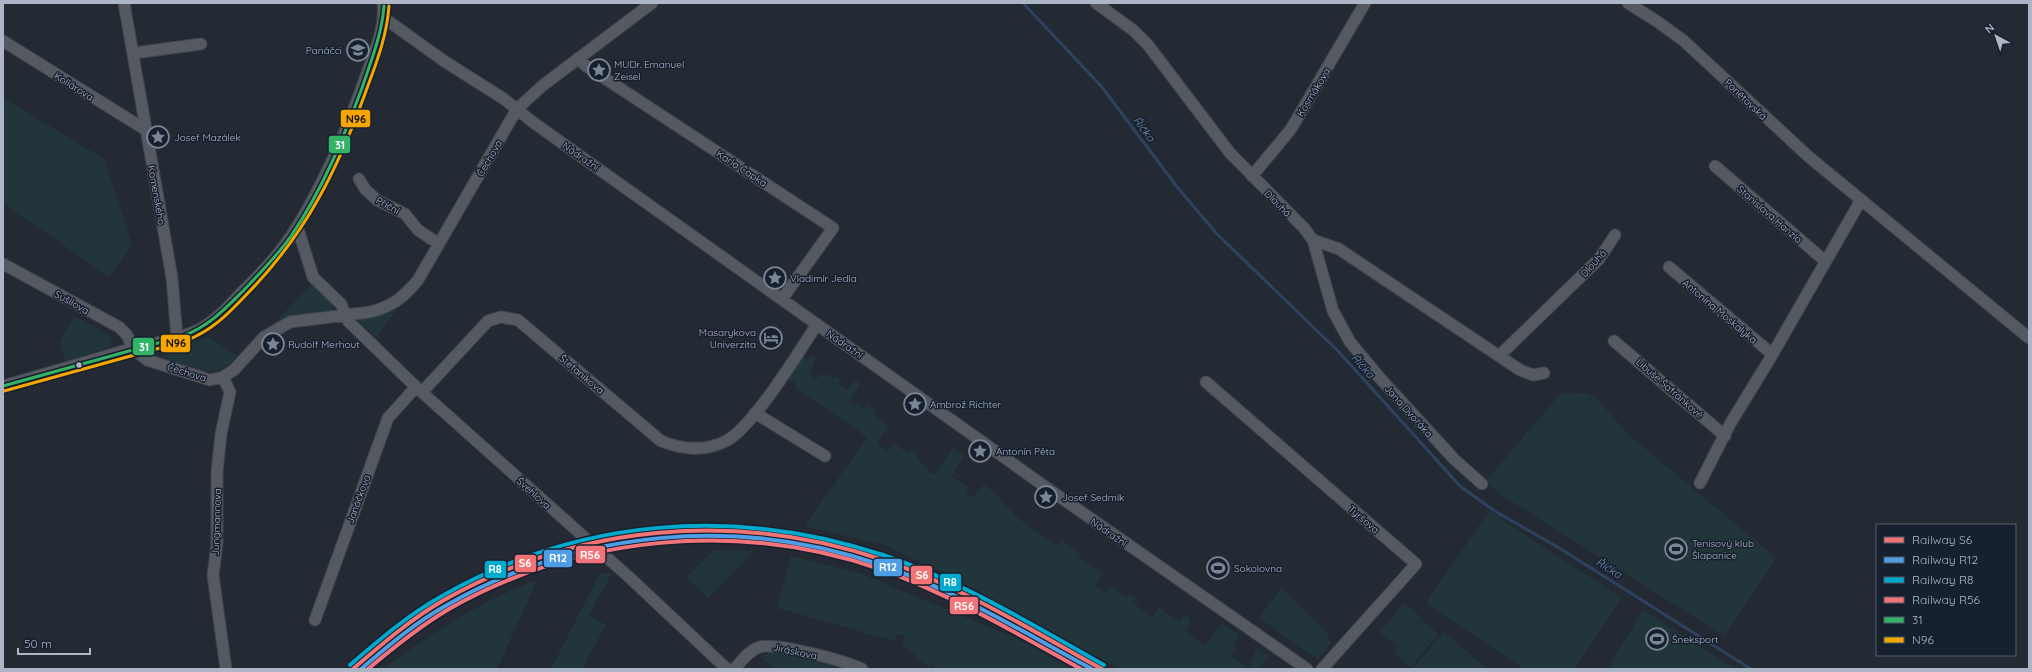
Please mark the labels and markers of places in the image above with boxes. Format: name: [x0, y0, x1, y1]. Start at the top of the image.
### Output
school or university icon: Panáčci: [345, 37, 371, 63]
place label: Panáčci: [306, 44, 342, 57]
place icon: MUDr. Emanuel Zeisel: [586, 57, 612, 83]
place label: MUDr. Emanuel Zeisel: [614, 58, 684, 83]
place icon: Josef Mazálek: [145, 124, 171, 150]
place label: Josef Mazálek: [174, 131, 241, 144]
place icon: Vladimír Jedla: [762, 265, 788, 291]
place label: Vladimír Jedla: [790, 272, 857, 285]
hotel icon: Masarykova Univerzita: [758, 325, 784, 351]
place label: Masarykova Univerzita: [699, 326, 756, 351]
place icon: Rudolf Merhout: [260, 331, 286, 357]
place label: Rudolf Merhout: [288, 338, 360, 351]
unlabelled marker: [74, 360, 84, 370]
place icon: Ambrož Richter: [902, 391, 928, 417]
place label: Ambrož Richter: [930, 398, 1002, 411]
place icon: Antonín Pěta: [967, 438, 993, 464]
place label: Antonín Pěta: [996, 445, 1055, 458]
place icon: Josef Sedmík: [1033, 484, 1059, 510]
place label: Josef Sedmík: [1062, 491, 1124, 504]
sports icon: Tenisový klub Šlapanice: [1663, 536, 1689, 562]
place label: Tenisový klub Šlapanice: [1692, 537, 1754, 562]
sports icon: Sokolovna: [1205, 555, 1231, 581]
place label: Sokolovna: [1234, 562, 1282, 575]
sports icon: Šneksport: [1644, 626, 1670, 652]
place label: Šneksport: [1672, 633, 1719, 646]

